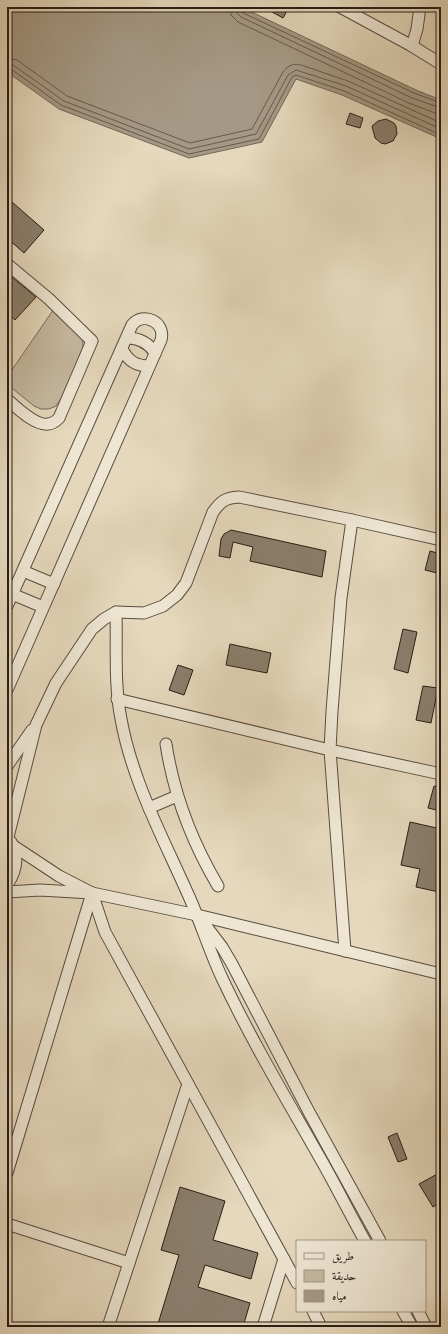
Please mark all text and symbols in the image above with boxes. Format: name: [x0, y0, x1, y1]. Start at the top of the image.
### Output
legend: [296, 1240, 426, 1312]
text: طريق: [332, 1251, 354, 1264]
text: حديقة: [332, 1271, 356, 1284]
text: مياه: [332, 1291, 347, 1303]

